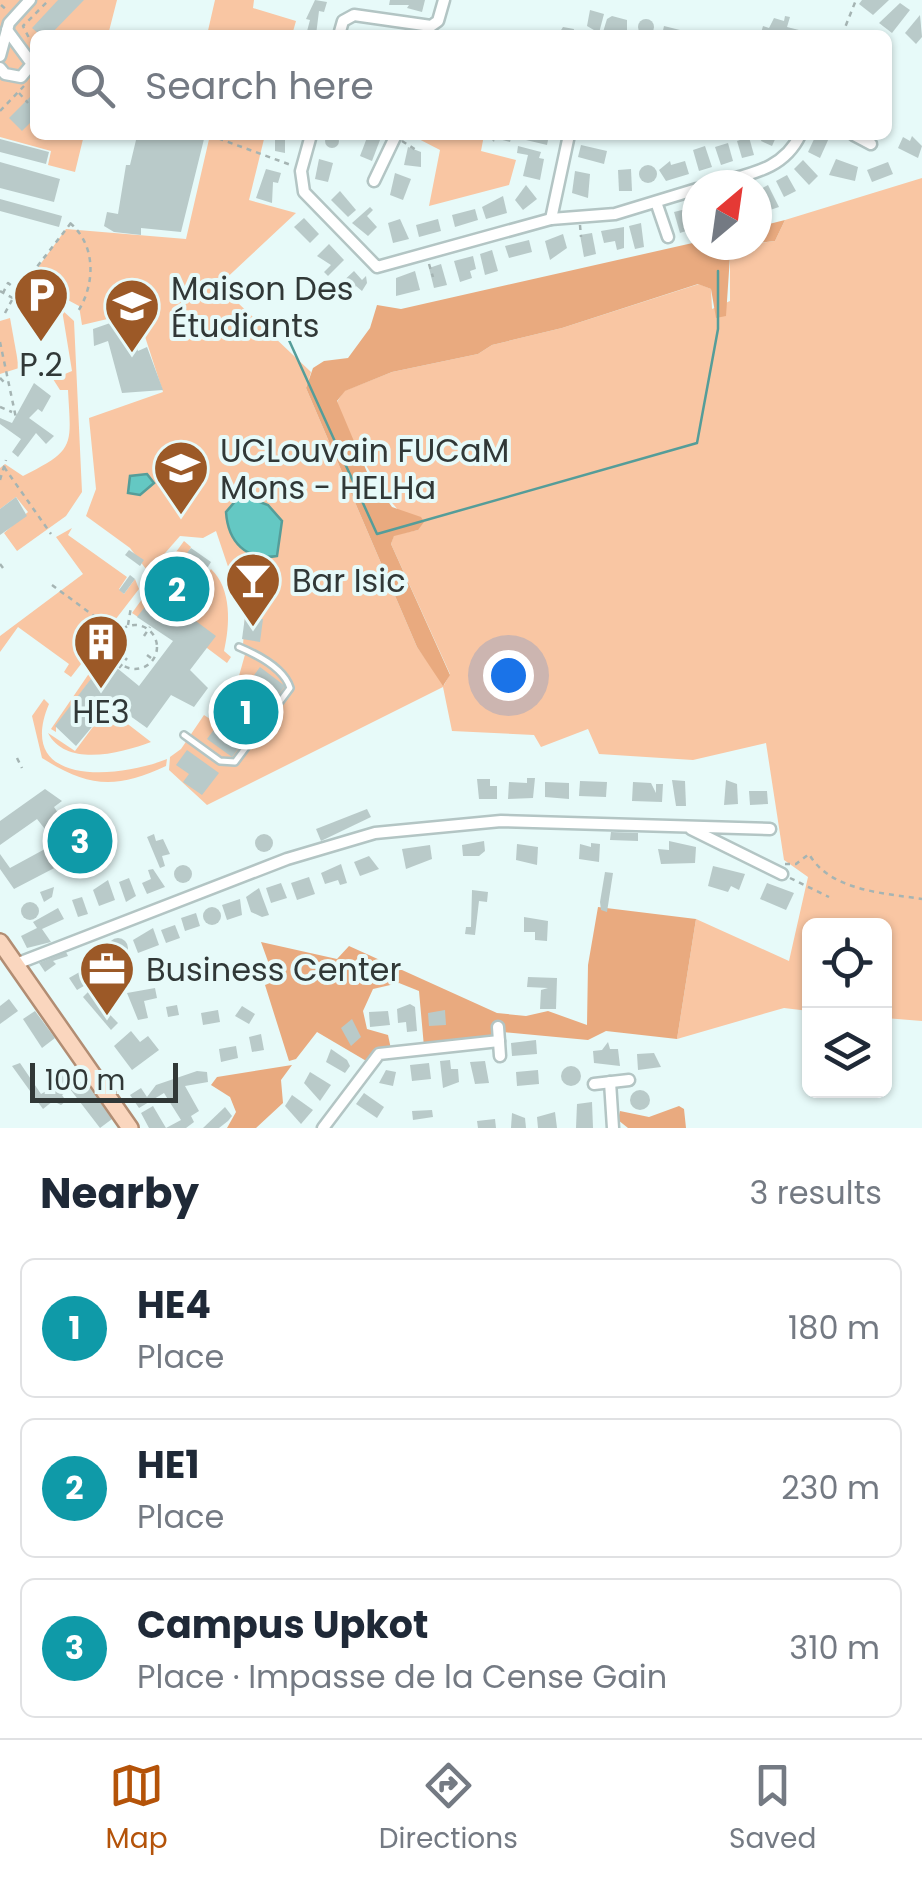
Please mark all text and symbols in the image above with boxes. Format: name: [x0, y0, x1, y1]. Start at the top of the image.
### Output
search box: [30, 30, 892, 140]
icon: search: [65, 58, 120, 113]
text: Search here: [145, 59, 374, 112]
north arrow: [682, 170, 772, 260]
parking icon: P.2: [11, 265, 71, 344]
place label: Maison Des Étudiants: [171, 266, 353, 348]
school or university icon: Maison Des Étudiants: [102, 276, 162, 355]
place label: P.2: [19, 342, 63, 387]
place label: UCLouvain FUCaM Mons - HELHa: [220, 428, 509, 510]
school or university icon: UCLouvain FUCaM Mons - HELHa: [151, 438, 211, 517]
bar icon: Bar Isic: [223, 550, 283, 629]
pin: 2: [144, 552, 210, 626]
place label: Bar Isic: [292, 558, 406, 603]
building icon: HE3: [71, 612, 131, 691]
your location: [483, 650, 534, 701]
pin: 1: [214, 674, 278, 750]
place label: HE3: [72, 689, 130, 734]
pin: 3: [48, 804, 112, 878]
map controls: [802, 918, 892, 1098]
button: locate: [802, 918, 892, 1008]
office icon: Business Center: [77, 939, 137, 1018]
place label: Business Center: [146, 947, 401, 992]
button: layers: [802, 1008, 892, 1098]
scale bar: [30, 1058, 178, 1102]
text: 100 m: [45, 1061, 125, 1100]
text: Nearby: [40, 1164, 199, 1223]
text: 3 results: [749, 1170, 882, 1215]
text: HE4: [137, 1278, 211, 1331]
text: 1: [68, 1305, 81, 1350]
text: 180 m: [788, 1305, 880, 1350]
text: Place: [137, 1334, 224, 1379]
text: HE1: [137, 1438, 200, 1491]
text: 2: [65, 1465, 84, 1510]
text: 230 m: [781, 1465, 880, 1510]
text: Place: [137, 1494, 224, 1539]
text: Campus Upkot: [137, 1598, 428, 1651]
text: 3: [65, 1625, 84, 1670]
text: 310 m: [789, 1625, 880, 1670]
text: Place · Impasse de la Cense Gain: [137, 1654, 667, 1699]
tab: Map: [106, 1758, 168, 1860]
tab: Directions: [379, 1758, 518, 1860]
tab: Saved: [729, 1758, 816, 1860]

